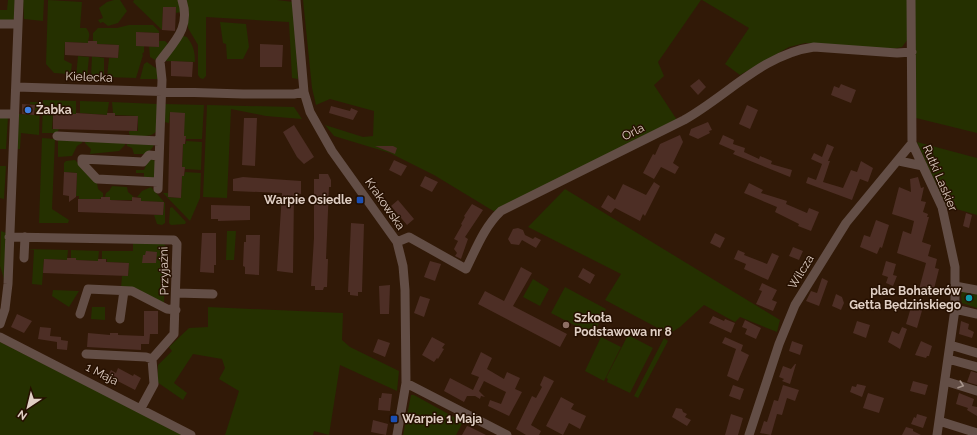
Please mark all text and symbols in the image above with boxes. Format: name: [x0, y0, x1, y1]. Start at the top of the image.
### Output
street label: Kielecka: [65, 69, 113, 85]
place label: Żabka: [36, 102, 72, 117]
marker: Żabka: [23, 105, 33, 115]
street label: Orla: [620, 121, 646, 143]
street label: Rutki Laskier: [920, 143, 961, 214]
street label: Krakowska: [362, 176, 408, 232]
place label: Warpie Osiedle: [264, 193, 352, 207]
marker: Warpie Osiedle: [355, 195, 365, 205]
street label: Przyjaźni: [157, 246, 171, 296]
street label: Wilcza: [785, 252, 817, 292]
place label: plac Bohaterów Getta Będzińskiego: [849, 284, 962, 312]
marker: plac Bohaterów Getta Będzińskiego: [964, 293, 974, 303]
place label: Szkoła Podstawowa nr 8: [574, 311, 672, 339]
marker: Szkoła Podstawowa nr 8: [561, 320, 571, 330]
street label: 1 Maja: [83, 360, 121, 388]
one-way arrow: [957, 380, 964, 389]
north arrow: [8, 387, 48, 427]
text: N: [15, 407, 30, 423]
place label: Warpie 1 Maja: [402, 412, 482, 426]
marker: Warpie 1 Maja: [389, 414, 399, 424]

